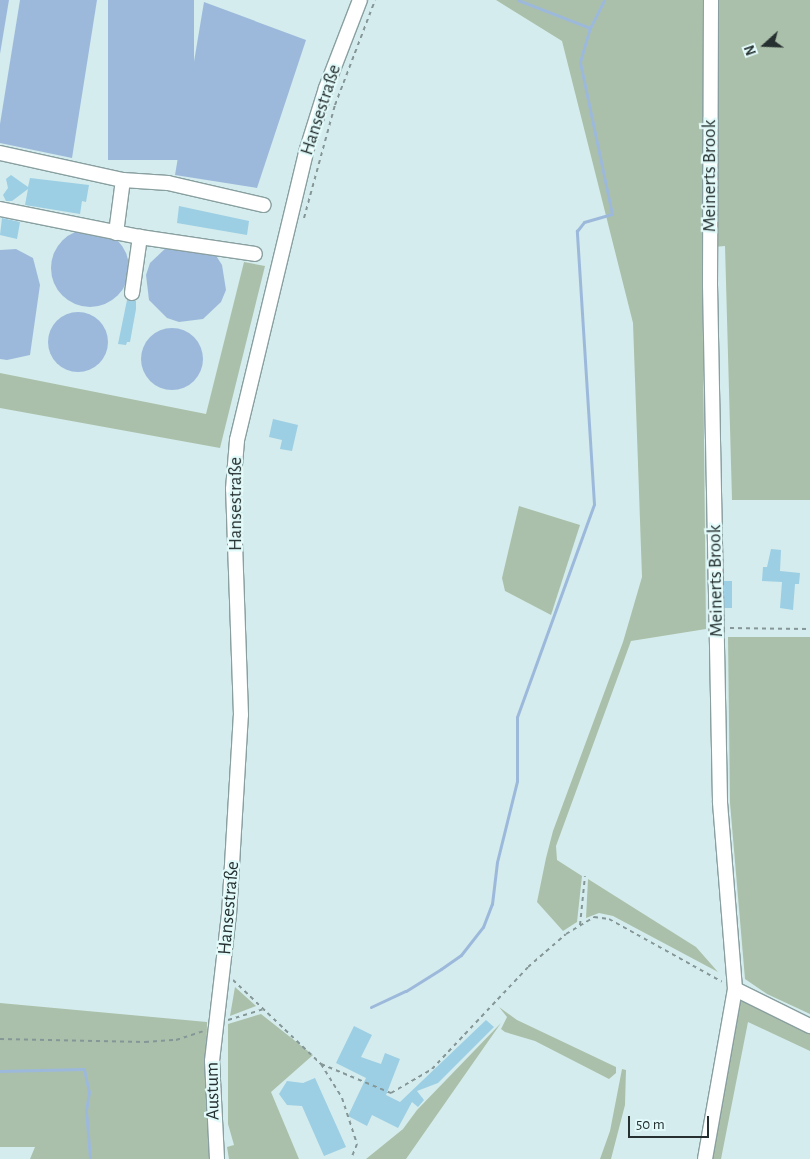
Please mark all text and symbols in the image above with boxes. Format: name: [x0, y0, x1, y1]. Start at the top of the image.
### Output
north arrow: [740, 20, 790, 70]
text: N: [743, 43, 759, 57]
street label: Hansestraße: [296, 62, 346, 158]
street label: Meinerts Brook: [699, 120, 721, 232]
street label: Hansestraße: [225, 457, 247, 551]
street label: Meinerts Brook: [704, 525, 728, 637]
street label: Hansestraße: [214, 860, 244, 956]
street label: Austum: [201, 1062, 225, 1120]
scale bar: [630, 1106, 711, 1138]
text: 50 m: [636, 1117, 665, 1132]

